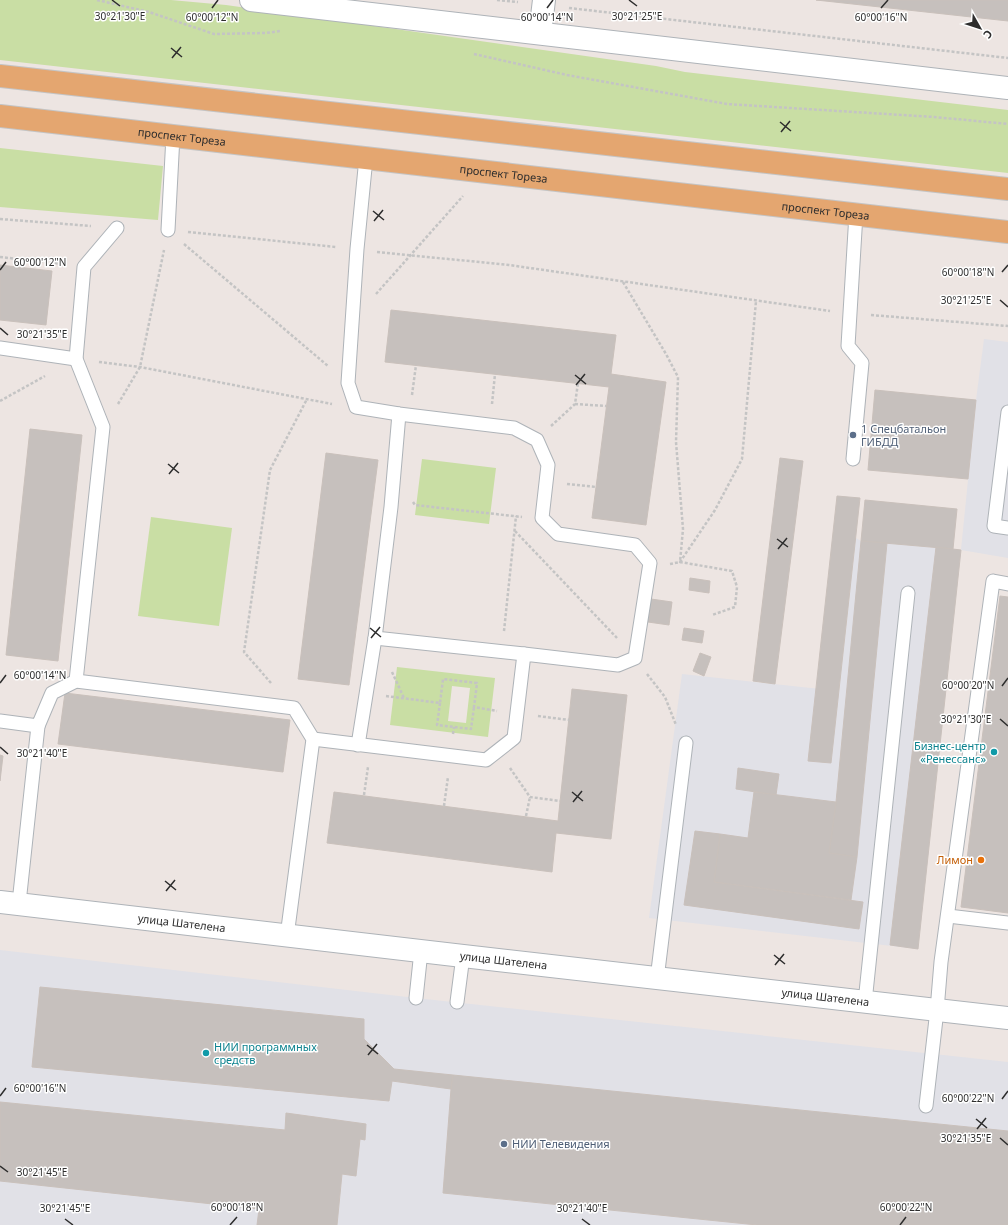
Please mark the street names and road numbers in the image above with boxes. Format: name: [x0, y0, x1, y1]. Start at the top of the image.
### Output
street label: проспект Тореза: [137, 124, 227, 149]
street label: проспект Тореза: [459, 161, 549, 186]
street label: проспект Тореза: [781, 198, 870, 223]
street label: улица Шателена: [137, 910, 226, 935]
street label: улица Шателена: [459, 948, 548, 973]
street label: улица Шателена: [781, 984, 870, 1009]

